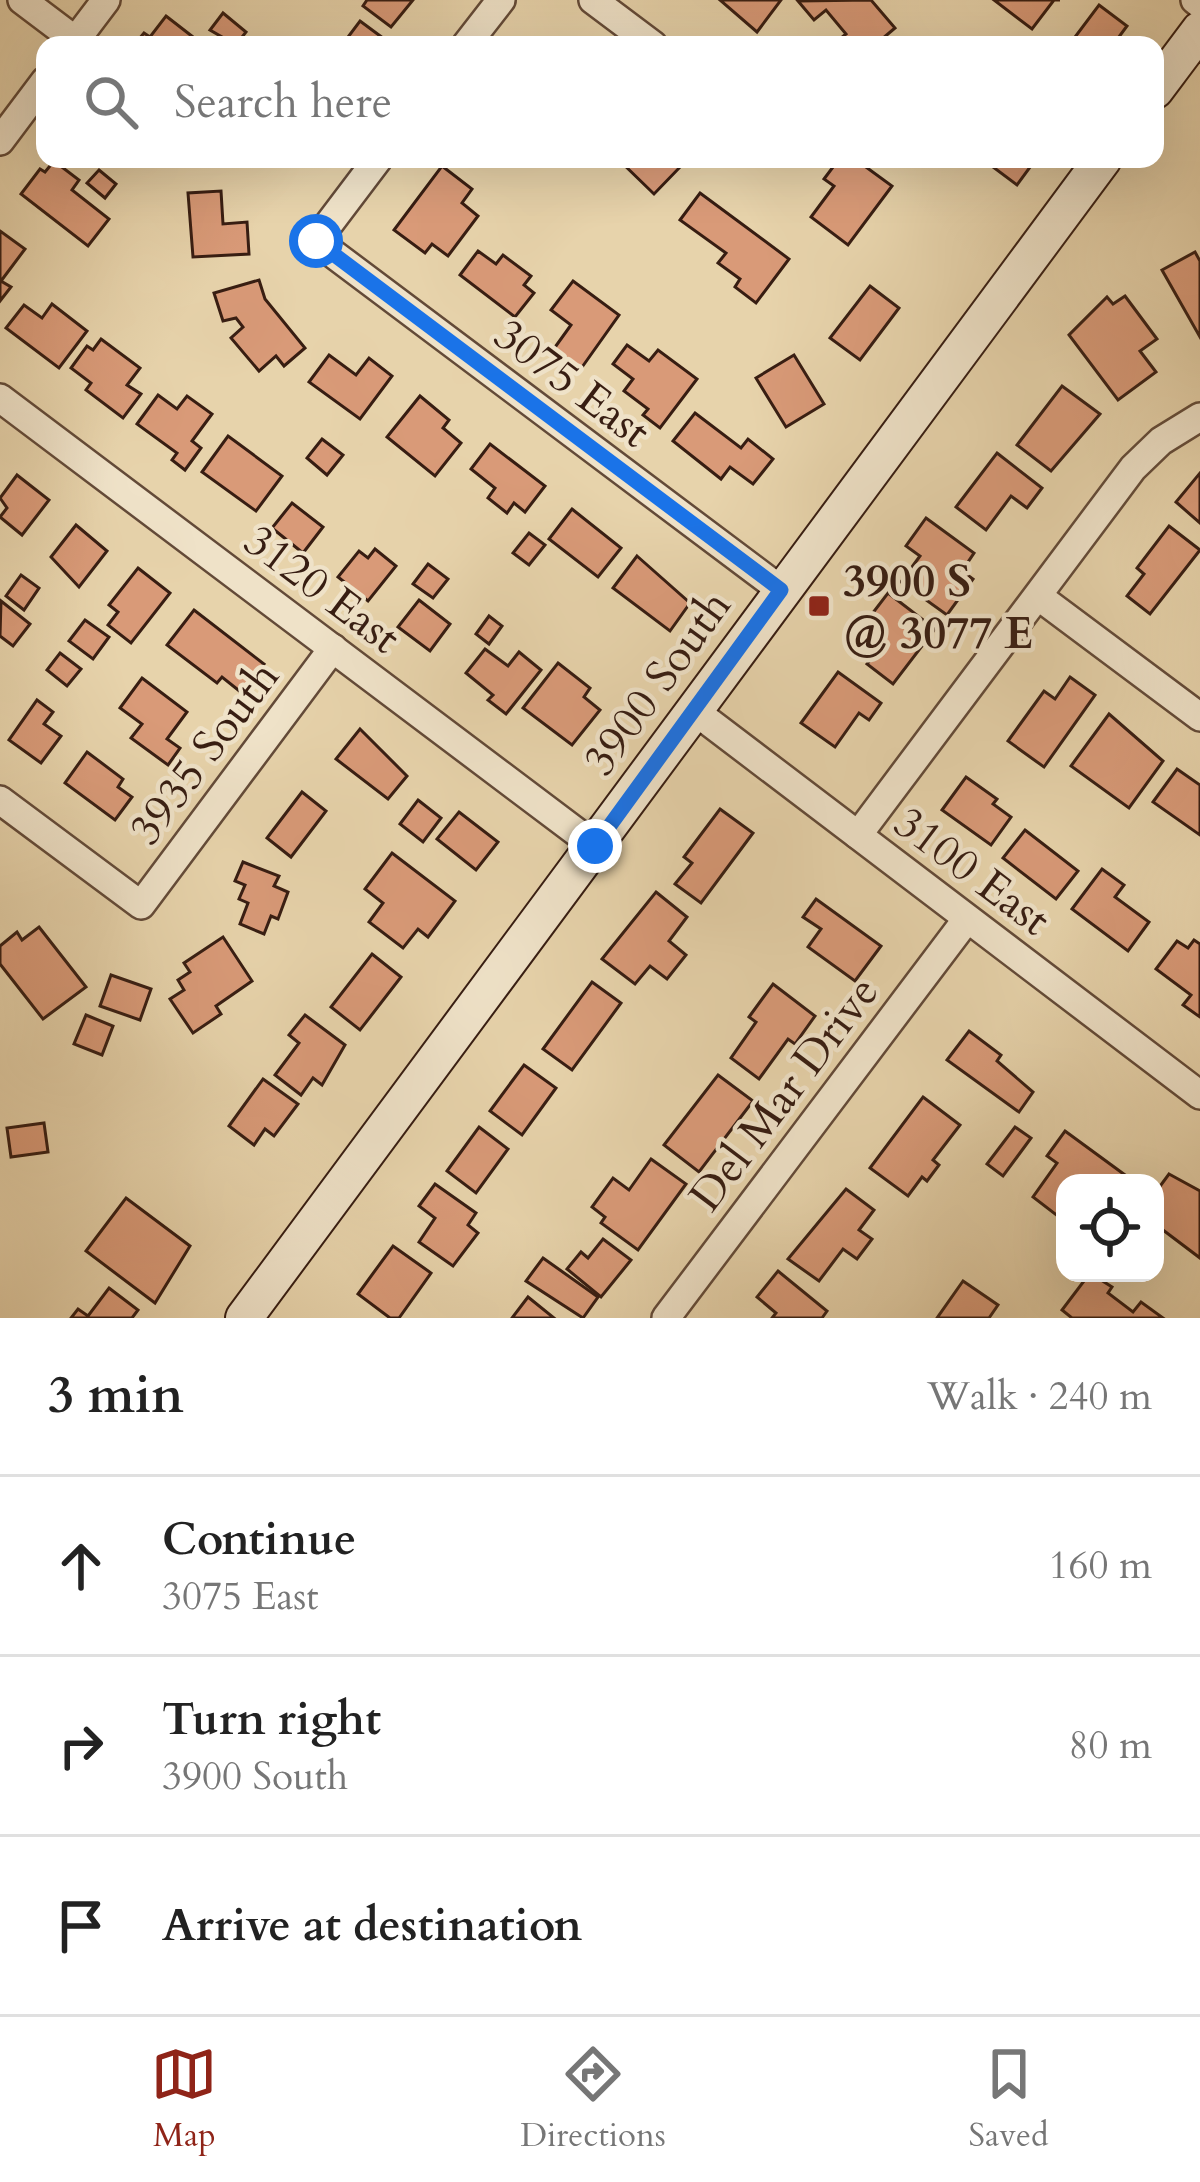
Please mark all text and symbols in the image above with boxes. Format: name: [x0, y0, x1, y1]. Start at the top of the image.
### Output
search box: [36, 36, 1164, 168]
icon: search: [78, 69, 144, 135]
text: Search here: [174, 72, 392, 133]
route start: [289, 214, 343, 268]
street label: 3075 East: [482, 304, 663, 462]
street label: 3120 East: [232, 510, 413, 668]
place label: 3900 S @ 3077 E: [843, 551, 1033, 664]
street label: 3900 South: [569, 578, 745, 788]
marker: 3900 S @ 3077 E: [806, 593, 832, 619]
street label: 3935 South: [115, 649, 293, 857]
street label: 3100 East: [882, 792, 1063, 950]
route end: [568, 819, 622, 873]
street label: Del Mar Drive: [676, 964, 893, 1224]
map controls: [1056, 1174, 1164, 1282]
button: locate: [1056, 1174, 1164, 1282]
text: 3 min: [48, 1361, 184, 1431]
text: Walk · 240 m: [927, 1370, 1152, 1423]
text: Continue: [162, 1509, 356, 1570]
icon: ahead: [48, 1533, 114, 1599]
text: 160 m: [1049, 1539, 1152, 1592]
text: 3075 East: [162, 1570, 319, 1623]
text: Turn right: [162, 1689, 381, 1750]
icon: right: [48, 1713, 114, 1779]
text: 80 m: [1069, 1719, 1152, 1772]
text: 3900 South: [162, 1750, 348, 1803]
icon: arrive: [48, 1893, 114, 1959]
text: Arrive at destination: [162, 1895, 582, 1956]
tab: Map: [151, 2041, 217, 2158]
tab: Directions: [520, 2041, 666, 2158]
tab: Saved: [969, 2041, 1049, 2158]

